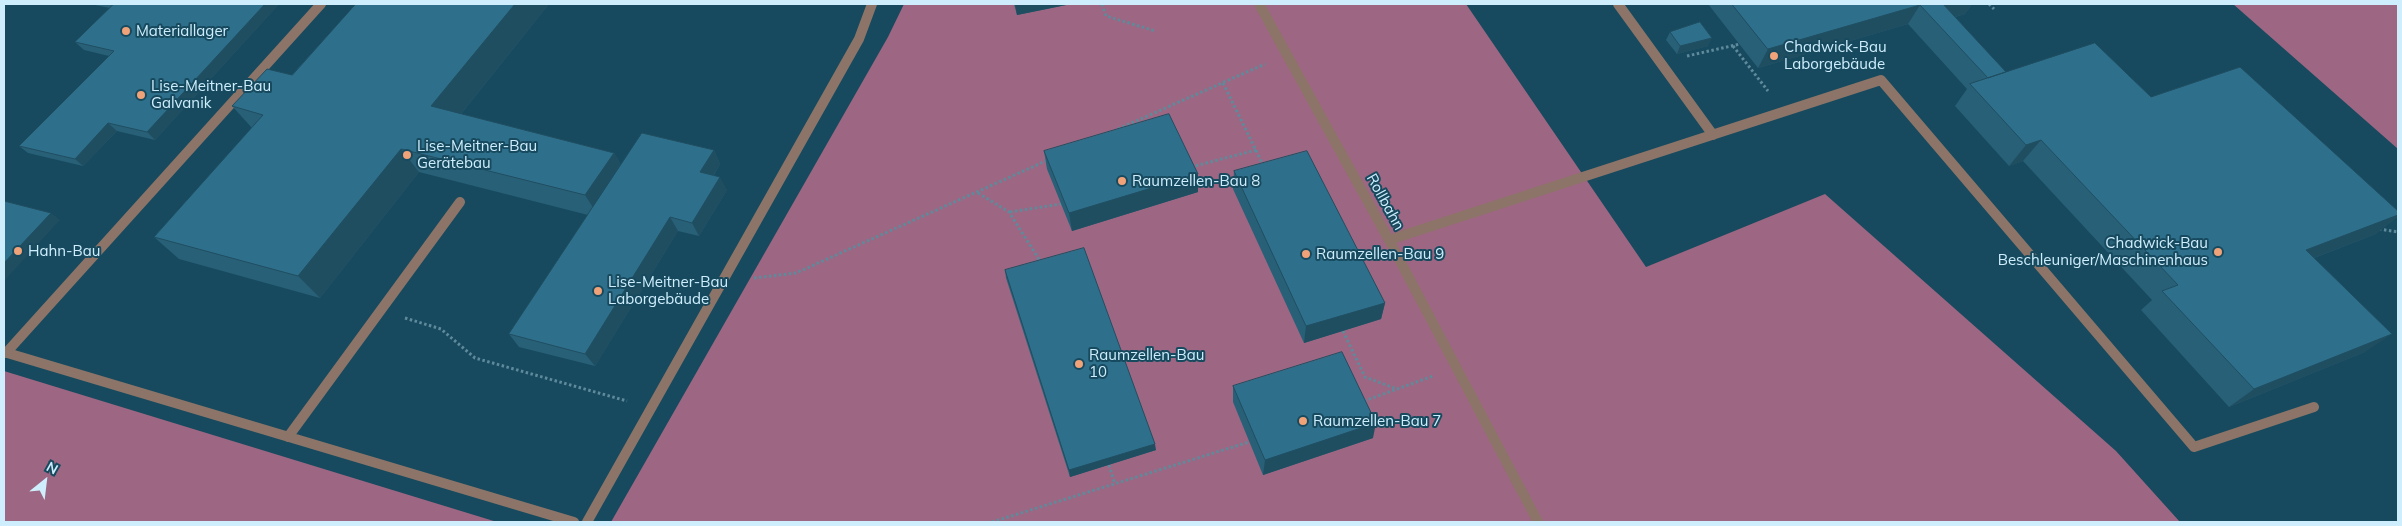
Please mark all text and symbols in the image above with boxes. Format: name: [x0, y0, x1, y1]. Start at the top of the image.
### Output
place label: Materiallager: [136, 22, 228, 40]
marker: Materiallager: [120, 25, 132, 37]
place label: Chadwick-Bau Laborgebäude: [1784, 38, 1887, 73]
marker: Chadwick-Bau Laborgebäude: [1768, 50, 1780, 62]
place label: Lise-Meitner-Bau Galvanik: [151, 77, 271, 112]
marker: Lise-Meitner-Bau Galvanik: [135, 89, 147, 101]
place label: Lise-Meitner-Bau Gerätebau: [417, 137, 537, 172]
marker: Lise-Meitner-Bau Gerätebau: [401, 149, 413, 161]
street label: Rollbahn: [1362, 171, 1408, 233]
place label: Raumzellen-Bau 8: [1132, 172, 1260, 190]
marker: Raumzellen-Bau 8: [1116, 175, 1128, 187]
place label: Chadwick-Bau Beschleuniger/Maschinenhaus: [1998, 234, 2208, 269]
place label: Hahn-Bau: [28, 242, 100, 260]
marker: Hahn-Bau: [12, 245, 24, 257]
place label: Raumzellen-Bau 9: [1316, 245, 1444, 263]
marker: Chadwick-Bau Beschleuniger/Maschinenhaus: [2212, 246, 2224, 258]
marker: Raumzellen-Bau 9: [1300, 248, 1312, 260]
place label: Lise-Meitner-Bau Laborgebäude: [608, 273, 728, 308]
marker: Lise-Meitner-Bau Laborgebäude: [592, 285, 604, 297]
place label: Raumzellen-Bau 10: [1089, 346, 1204, 381]
marker: Raumzellen-Bau 10: [1073, 358, 1085, 370]
place label: Raumzellen-Bau 7: [1313, 412, 1441, 430]
marker: Raumzellen-Bau 7: [1297, 415, 1309, 427]
north arrow: [20, 456, 70, 506]
text: N: [43, 457, 61, 478]

